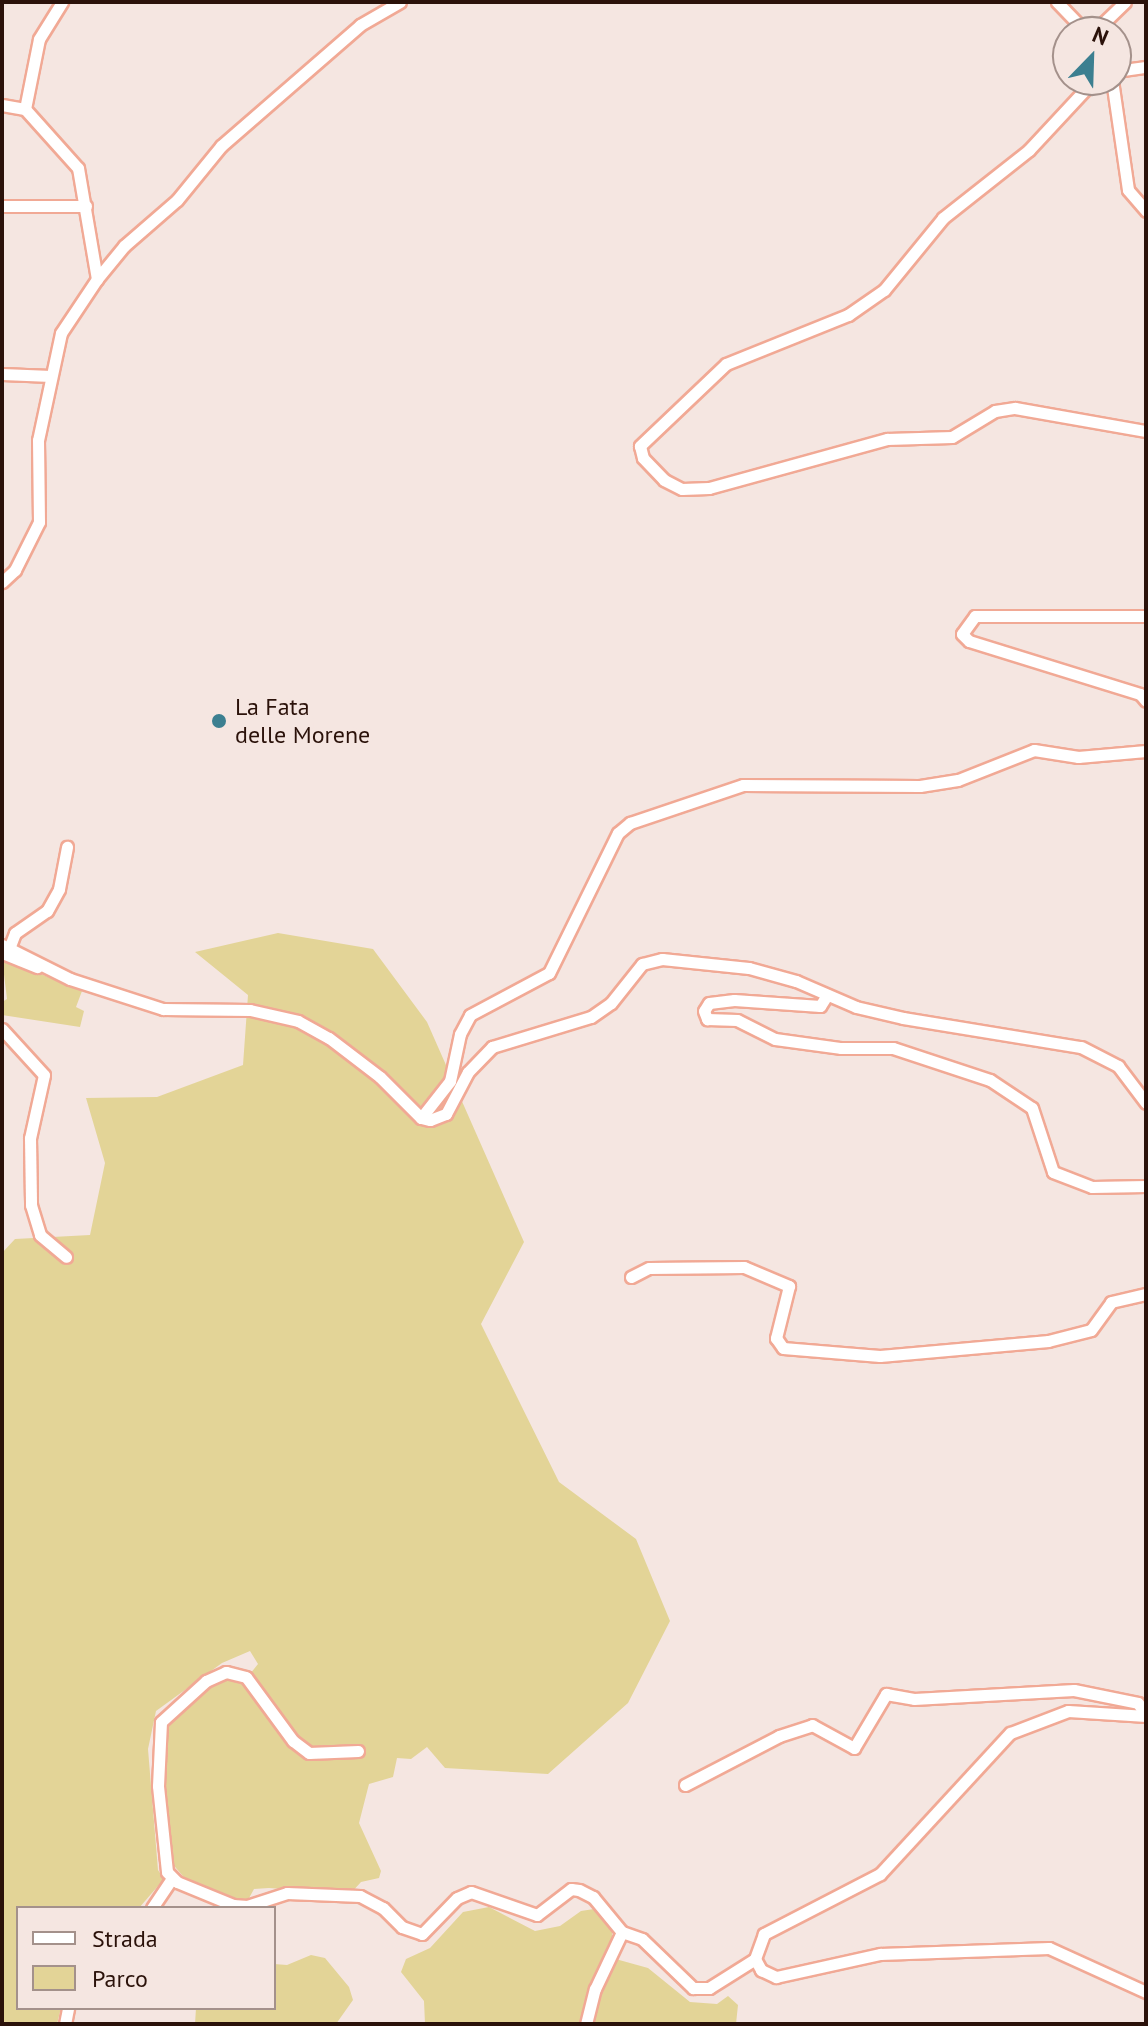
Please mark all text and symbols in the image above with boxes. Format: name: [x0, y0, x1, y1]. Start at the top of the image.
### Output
north arrow: [1052, 16, 1132, 96]
text: N: [1088, 20, 1113, 51]
place label: La Fata delle Morene: [235, 693, 370, 749]
marker: La Fata delle Morene: [210, 712, 228, 730]
legend: [16, 1906, 276, 2010]
text: Strada: [92, 1923, 158, 1954]
text: Parco: [92, 1963, 148, 1994]

